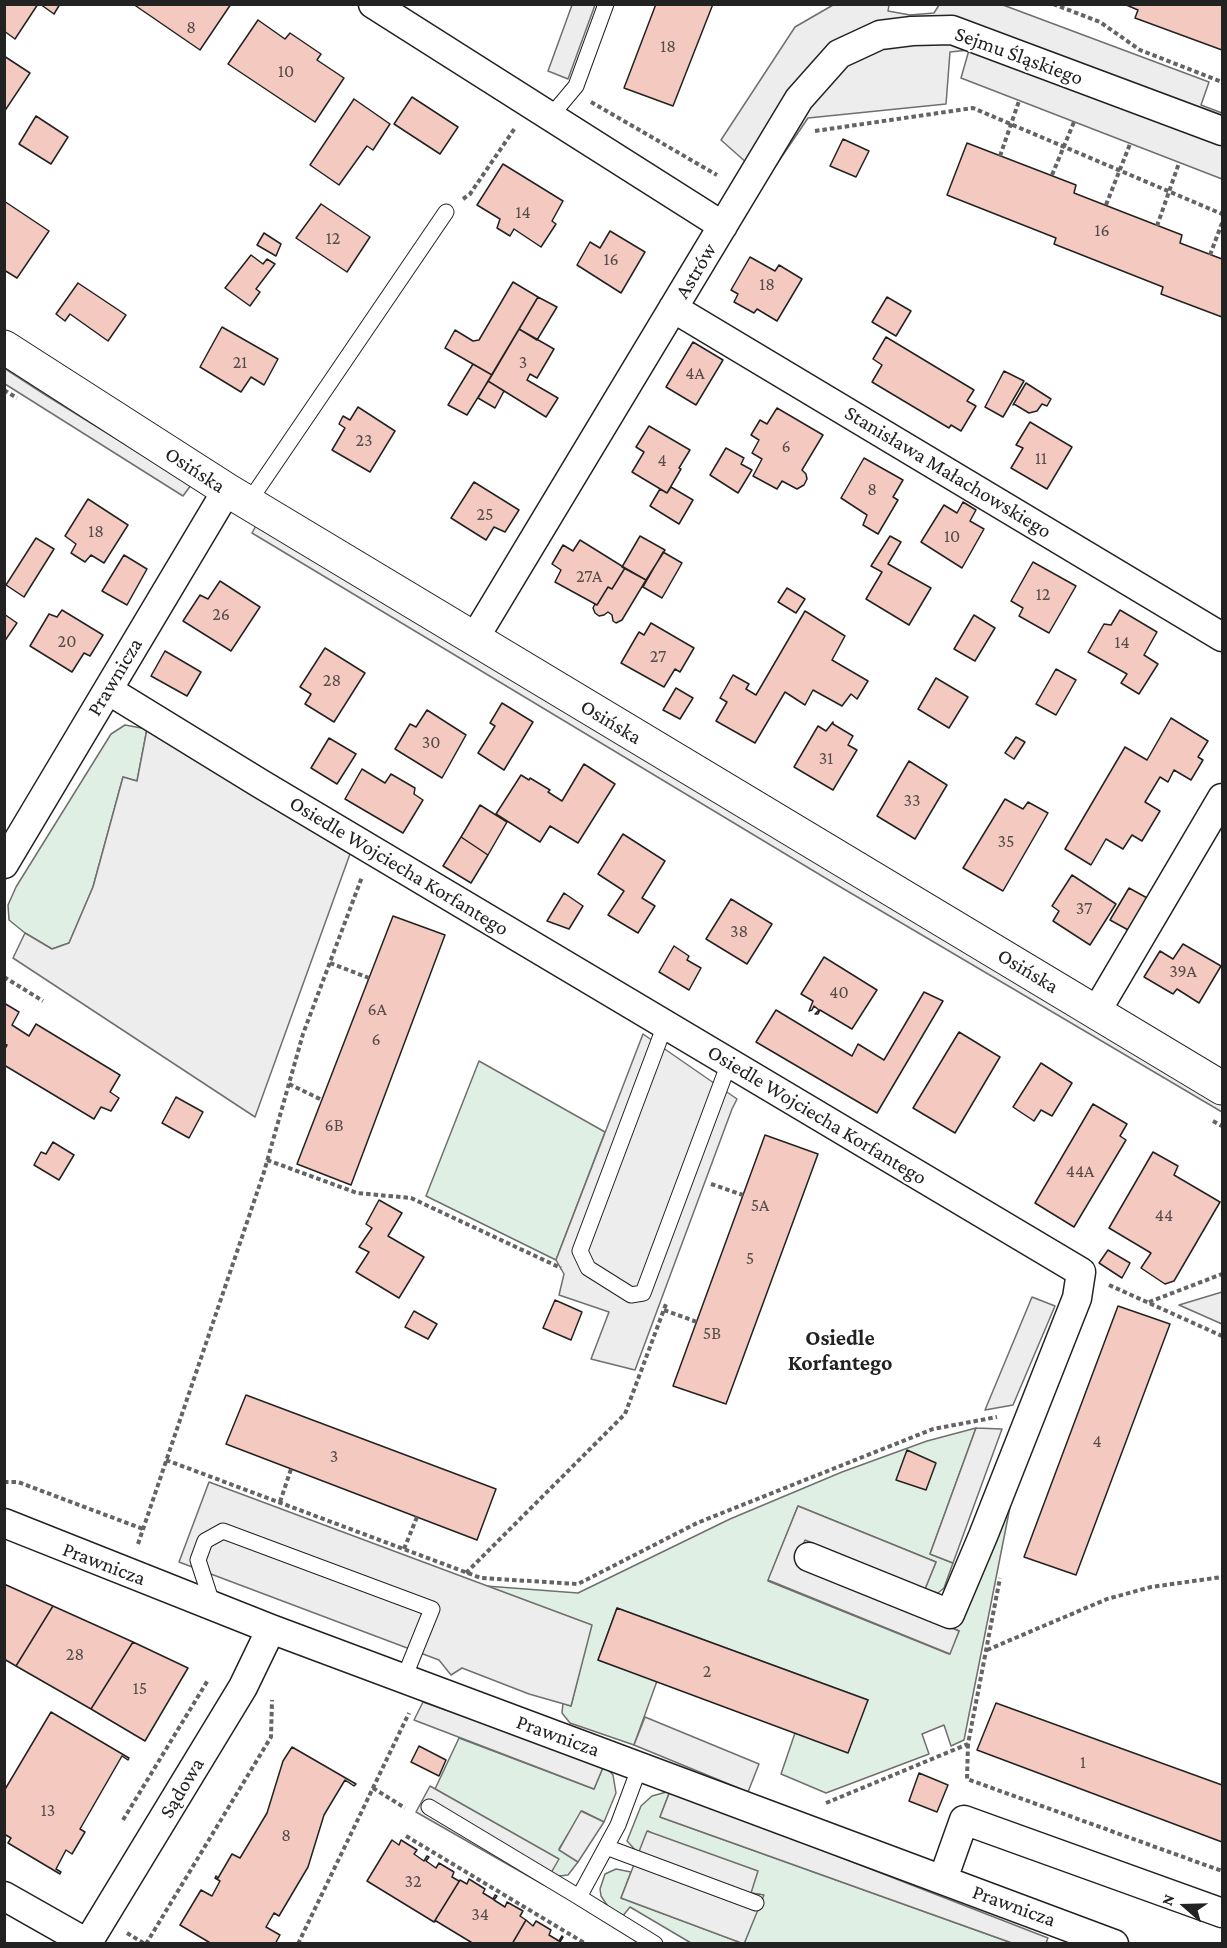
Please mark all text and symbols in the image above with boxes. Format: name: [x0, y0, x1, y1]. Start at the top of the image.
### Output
house number: 8: [186, 16, 196, 38]
street label: Sejmu Śląskiego: [951, 21, 1087, 91]
house number: 18: [660, 35, 676, 57]
house number: 10: [278, 60, 294, 82]
house number: 14: [515, 201, 531, 223]
house number: 16: [1094, 219, 1110, 241]
house number: 12: [326, 227, 340, 249]
street label: Astrów: [670, 239, 722, 303]
house number: 16: [603, 248, 619, 270]
house number: 18: [759, 273, 775, 295]
house number: 21: [233, 351, 247, 373]
house number: 3: [519, 351, 527, 373]
house number: 4A: [685, 362, 705, 384]
street label: Stanisława Małachowskiego: [840, 400, 1056, 544]
house number: 23: [355, 429, 373, 451]
house number: 6: [781, 435, 791, 457]
street label: Osińska: [160, 441, 230, 499]
house number: 11: [1035, 447, 1047, 469]
house number: 4: [657, 449, 667, 471]
house number: 8: [867, 478, 877, 500]
house number: 25: [476, 503, 494, 525]
house number: 18: [88, 520, 104, 542]
house number: 10: [944, 525, 960, 547]
house number: 27A: [576, 565, 602, 587]
house number: 12: [1036, 583, 1050, 605]
house number: 26: [212, 603, 230, 625]
house number: 20: [58, 630, 76, 652]
house number: 14: [1114, 631, 1130, 653]
street label: Prawnicza: [82, 633, 148, 721]
house number: 27: [650, 645, 666, 667]
house number: 28: [323, 669, 341, 691]
street label: Osińska: [576, 694, 646, 750]
house number: 30: [422, 731, 440, 753]
house number: 31: [819, 747, 833, 769]
house number: 33: [904, 789, 920, 811]
street label: Osiedle Wojciecha Korfantego: [285, 791, 513, 941]
house number: 35: [997, 830, 1015, 852]
house number: 37: [1076, 897, 1092, 919]
house number: 38: [730, 920, 748, 942]
street label: Osińska: [993, 943, 1063, 999]
house number: 39A: [1169, 960, 1197, 982]
house number: 40: [829, 981, 849, 1003]
house number: 6A: [367, 998, 387, 1020]
house number: 6: [371, 1028, 381, 1050]
street label: Osiedle Wojciecha Korfantego: [703, 1040, 931, 1190]
house number: 6B: [325, 1114, 343, 1136]
house number: 44A: [1066, 1160, 1094, 1182]
house number: 5A: [751, 1194, 769, 1216]
house number: 44: [1155, 1204, 1173, 1226]
house number: 5: [746, 1247, 754, 1269]
house number: 5B: [703, 1322, 721, 1344]
district label: Osiedle Korfantego: [788, 1325, 892, 1376]
house number: 4: [1092, 1430, 1102, 1452]
house number: 3: [330, 1445, 338, 1467]
street label: Prawnicza: [59, 1537, 149, 1591]
house number: 28: [66, 1643, 84, 1665]
house number: 2: [703, 1660, 711, 1682]
house number: 15: [133, 1677, 147, 1699]
street label: Prawnicza: [513, 1709, 603, 1763]
house number: 1: [1080, 1751, 1086, 1773]
street label: Sądowa: [154, 1753, 210, 1823]
house number: 13: [41, 1799, 55, 1821]
house number: 8: [281, 1824, 291, 1846]
house number: 32: [404, 1870, 422, 1892]
north arrow: [1155, 1876, 1215, 1936]
street label: Prawnicza: [969, 1879, 1059, 1933]
text: N: [1158, 1892, 1177, 1908]
house number: 34: [471, 1903, 489, 1925]

